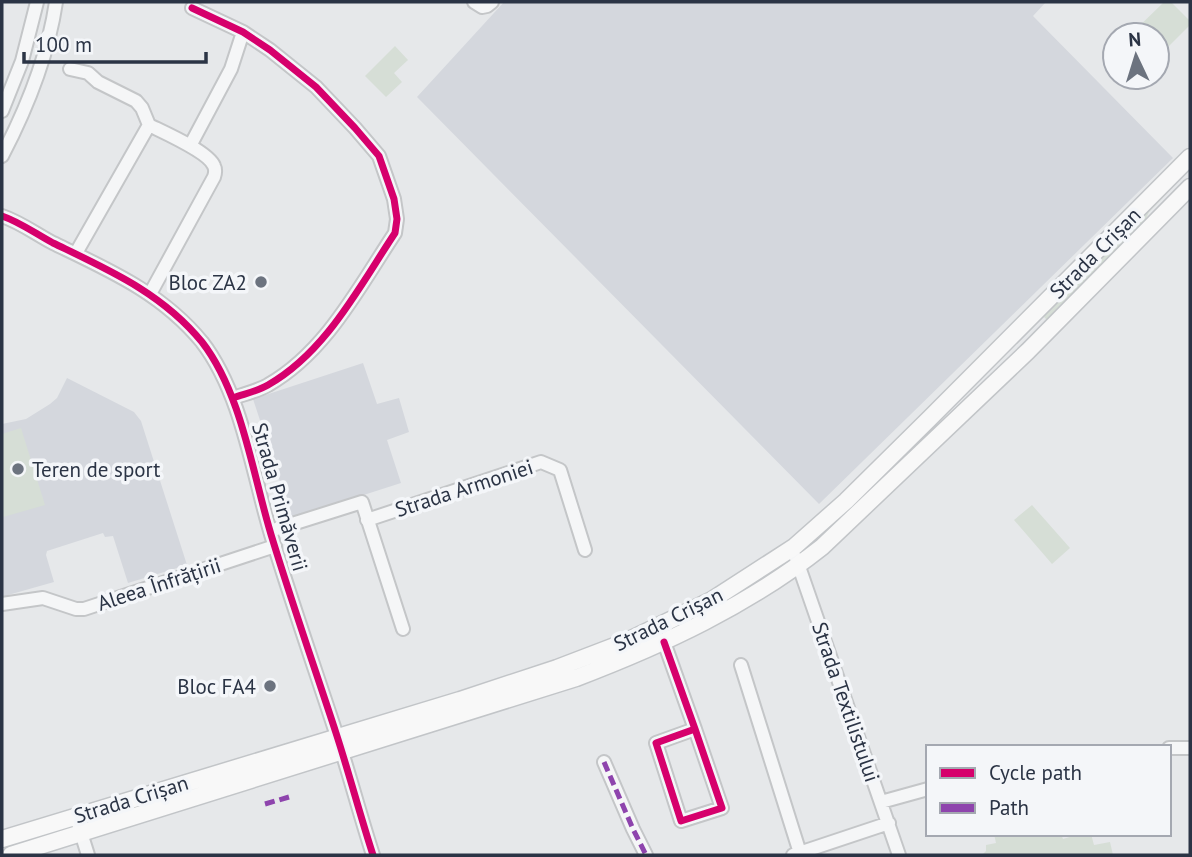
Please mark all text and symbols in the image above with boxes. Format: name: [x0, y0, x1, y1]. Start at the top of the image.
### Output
scale bar: [24, 21, 206, 65]
north arrow: [1101, 21, 1171, 91]
text: N: [1128, 27, 1142, 51]
text: 100 m: [35, 31, 92, 58]
street label: Strada Crișan: [1044, 202, 1146, 304]
place label: Bloc ZA2: [168, 269, 247, 296]
marker: Bloc ZA2: [253, 274, 269, 290]
street label: Strada Primăverii: [246, 420, 314, 574]
street label: Strada Armoniei: [392, 453, 536, 523]
place label: Teren de sport: [32, 456, 160, 483]
marker: Teren de sport: [10, 461, 26, 477]
street label: Aleea Înfrățirii: [94, 551, 224, 617]
street label: Strada Crișan: [609, 581, 727, 657]
street label: Strada Textilistului: [806, 618, 886, 786]
place label: Bloc FA4: [177, 673, 256, 700]
marker: Bloc FA4: [262, 678, 278, 694]
legend: [926, 745, 1171, 836]
text: Cycle path: [989, 759, 1082, 786]
street label: Strada Crișan: [70, 769, 192, 829]
text: Path: [989, 794, 1029, 821]

